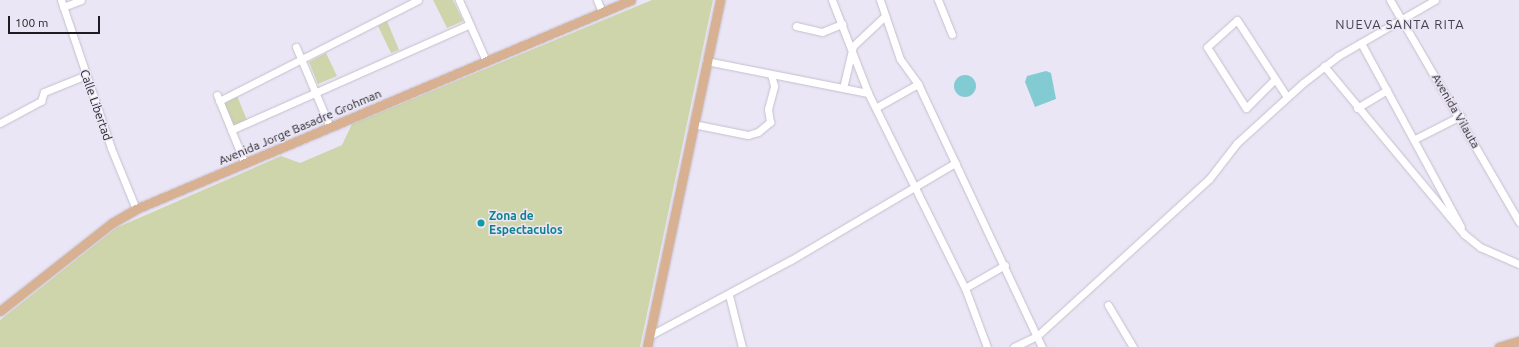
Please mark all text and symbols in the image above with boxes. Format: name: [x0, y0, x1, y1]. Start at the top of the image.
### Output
scale bar: [10, 8, 102, 34]
text: 100 m: [15, 16, 48, 29]
district label: NUEVA SANTA RITA: [1335, 16, 1465, 32]
street label: Calle Libertad: [77, 68, 115, 142]
street label: Avenida Vilauta: [1429, 71, 1483, 151]
street label: Avenida Jorge Basadre Grohman: [216, 86, 384, 168]
place label: Zona de Espectaculos: [489, 209, 563, 237]
marker: Zona de Espectaculos: [476, 218, 486, 228]

